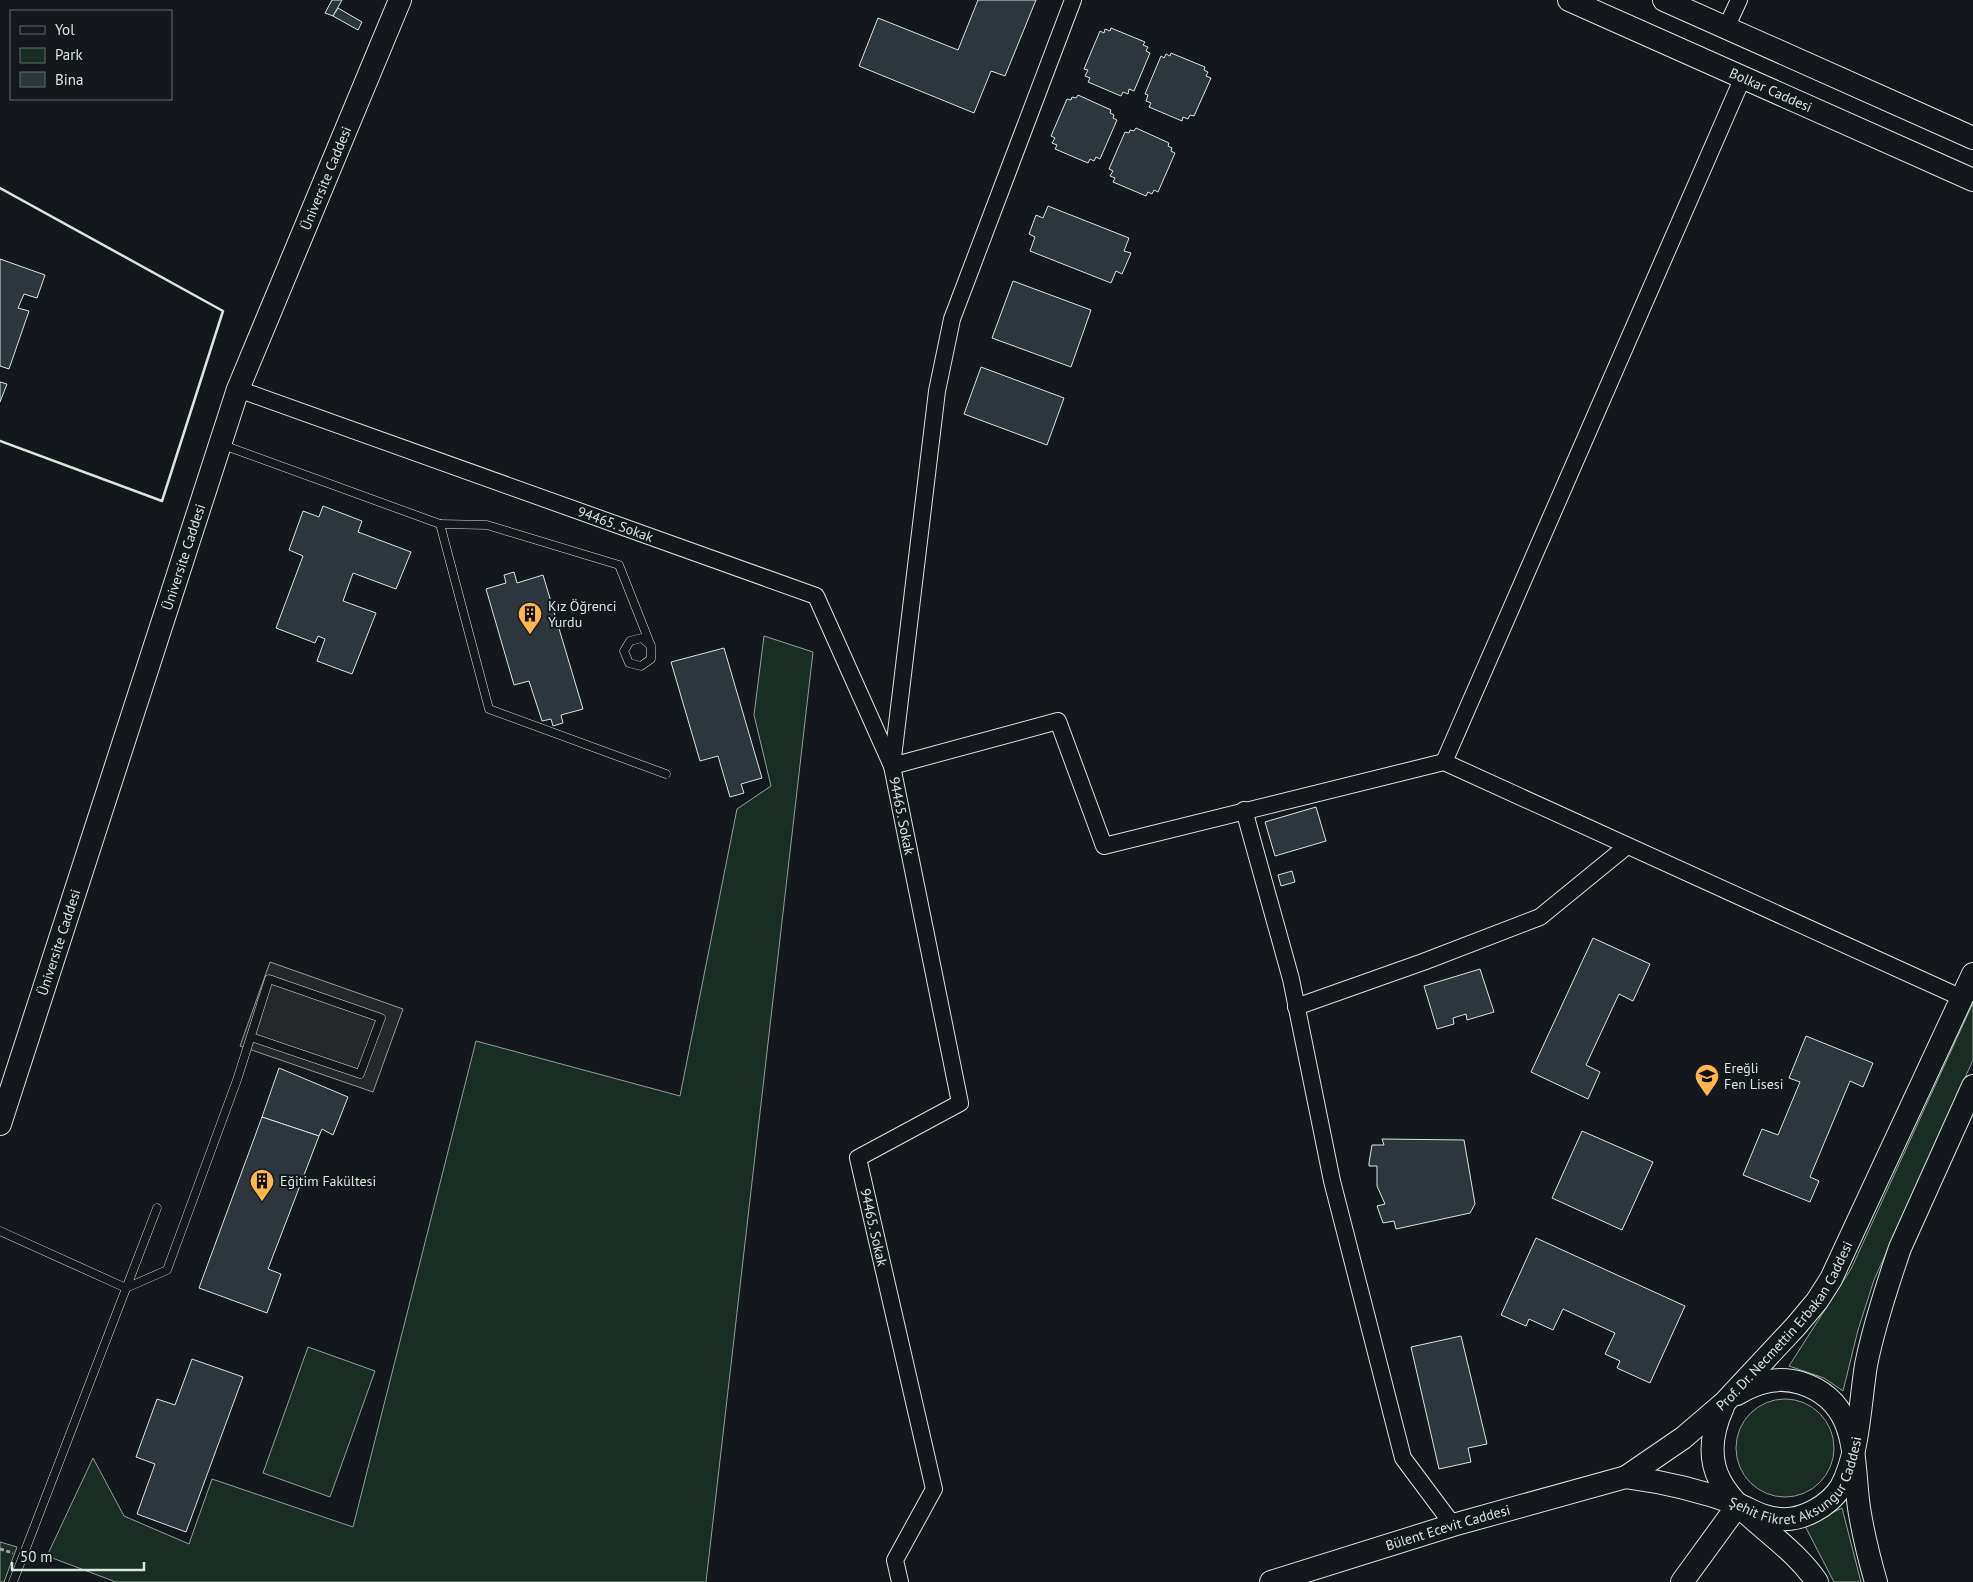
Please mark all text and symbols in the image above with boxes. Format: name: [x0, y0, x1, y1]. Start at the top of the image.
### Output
legend: [10, 10, 172, 100]
text: Yol: [55, 20, 75, 39]
text: Park: [55, 45, 83, 64]
street label: Bolkar Caddesi: [1727, 64, 1815, 116]
text: Bina: [55, 70, 83, 89]
street label: Üniversite Caddesi: [296, 124, 355, 233]
street label: Üniversite Caddesi: [158, 501, 209, 612]
street label: 94465. Sokak: [575, 502, 656, 546]
place label: Kız Öğrenci Yurdu: [548, 597, 617, 631]
building icon: Kız Öğrenci Yurdu: [517, 601, 543, 635]
street label: 94465. Sokak: [885, 775, 919, 857]
street label: Üniversite Caddesi: [33, 887, 84, 998]
place label: Ereğli Fen Lisesi: [1724, 1059, 1783, 1093]
school or university icon: Ereğli Fen Lisesi: [1694, 1063, 1720, 1097]
building icon: Eğitim Fakültesi: [249, 1168, 275, 1202]
place label: Eğitim Fakültesi: [280, 1172, 376, 1190]
street label: 94465. Sokak: [856, 1187, 892, 1268]
street label: Prof. Dr. Necmettin Erbakan Caddesi: [1712, 1238, 1856, 1415]
street label: Şehit Fikret Aksungur Caddesi: [1727, 1435, 1865, 1528]
street label: Bülent Ecevit Caddesi: [1383, 1501, 1512, 1555]
scale bar: [12, 1540, 145, 1572]
text: 50 m: [20, 1547, 53, 1566]

